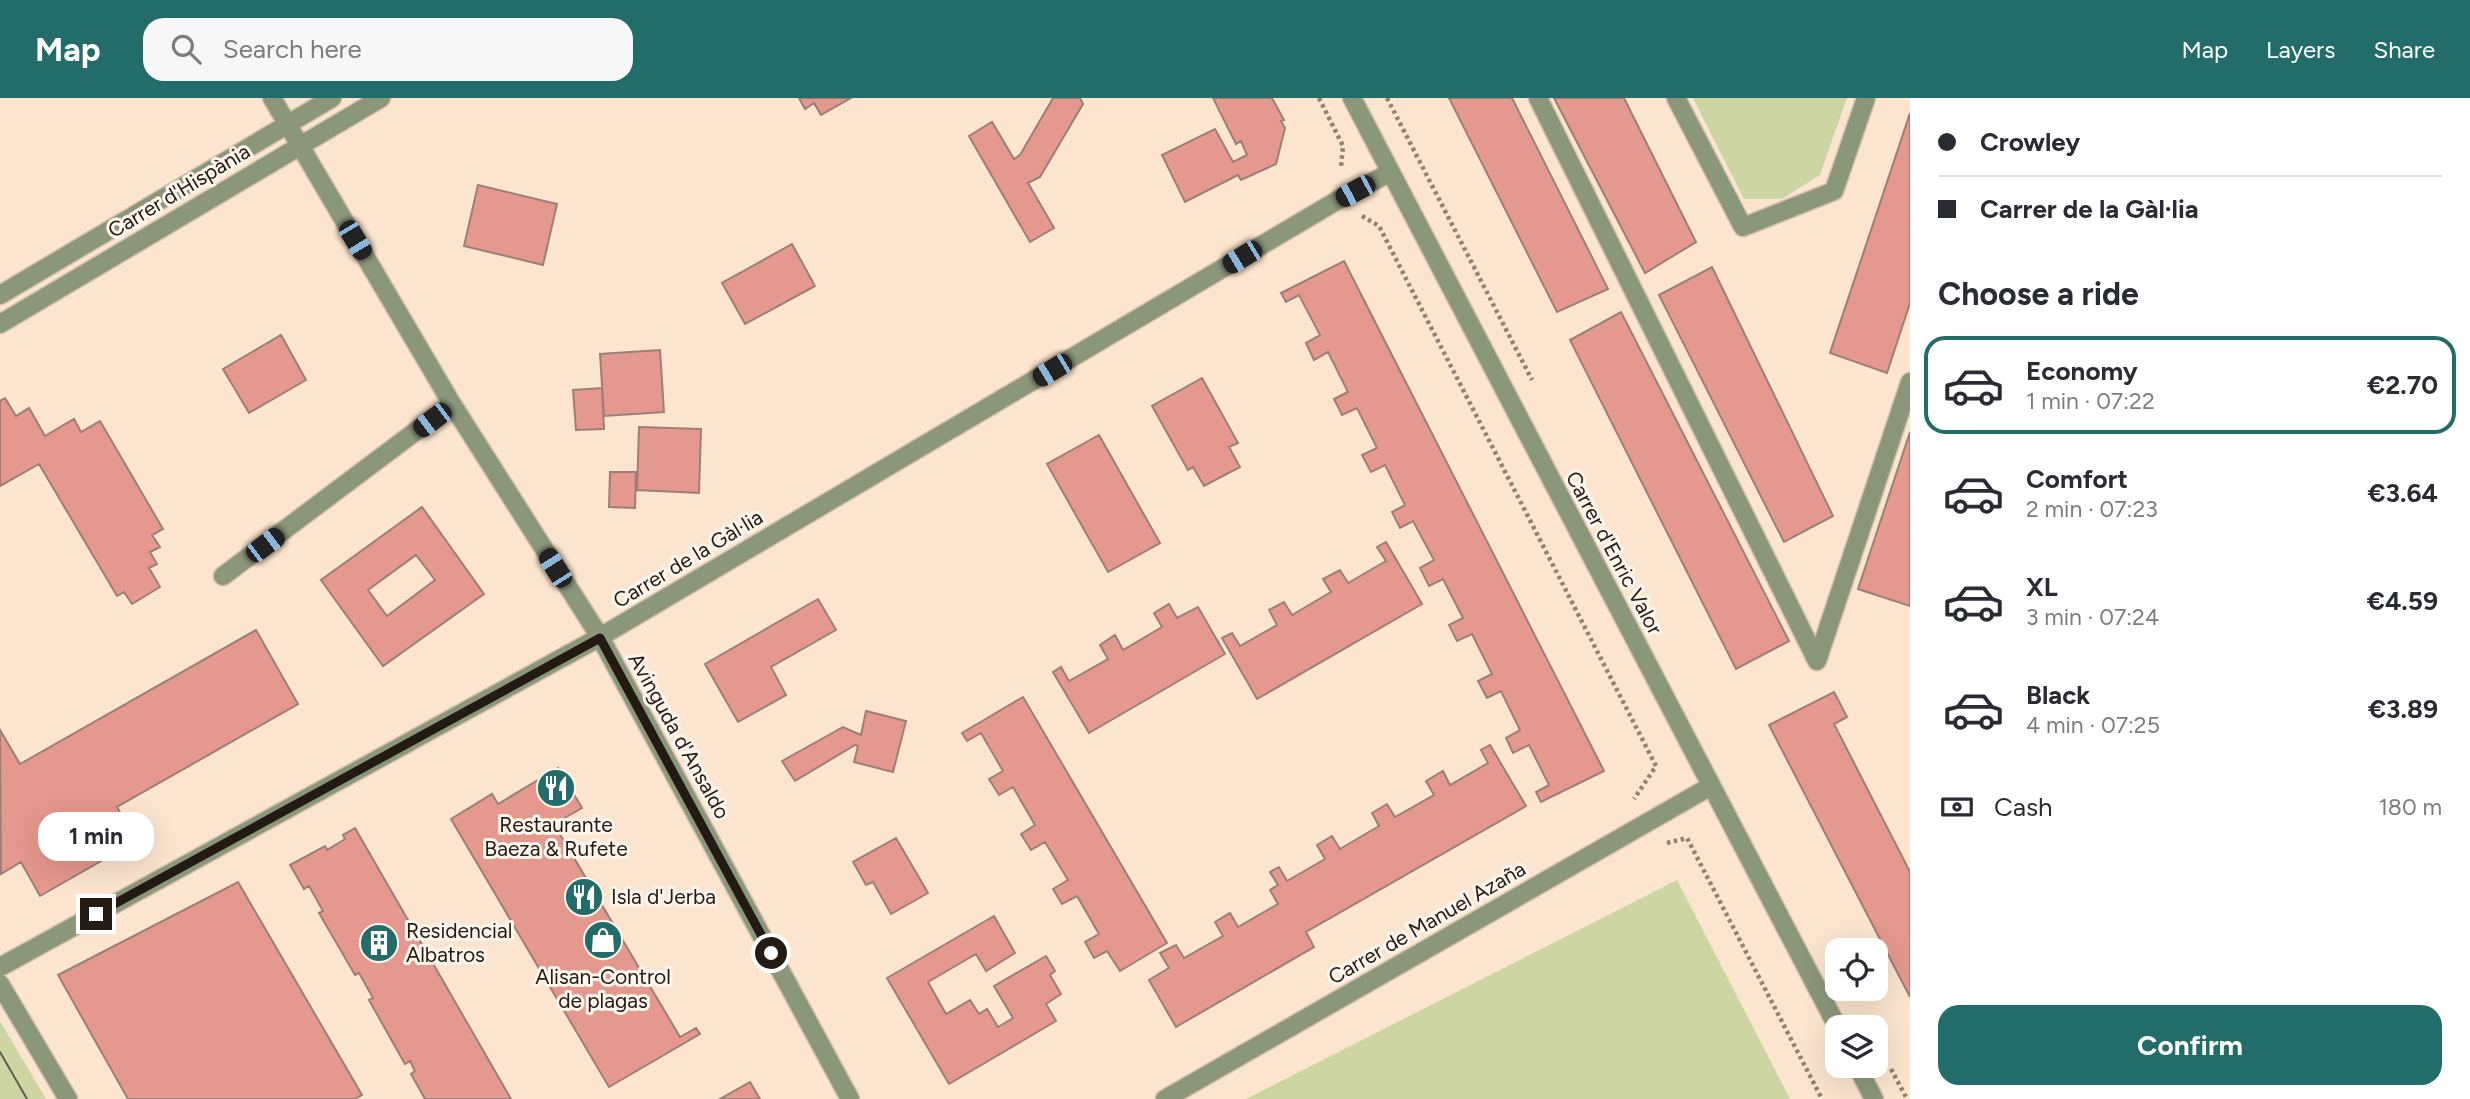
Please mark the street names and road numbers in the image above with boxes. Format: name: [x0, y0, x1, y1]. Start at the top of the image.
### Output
street label: Carrer d'Hispània: [103, 138, 254, 243]
street label: Carrer d'Enric Valor: [1561, 467, 1668, 639]
street label: Carrer de la Gàl·lia: [608, 504, 767, 613]
street label: Avinguda d'Ansaldo: [623, 648, 735, 823]
street label: Carrer de Manuel Azaña: [1324, 856, 1530, 989]

